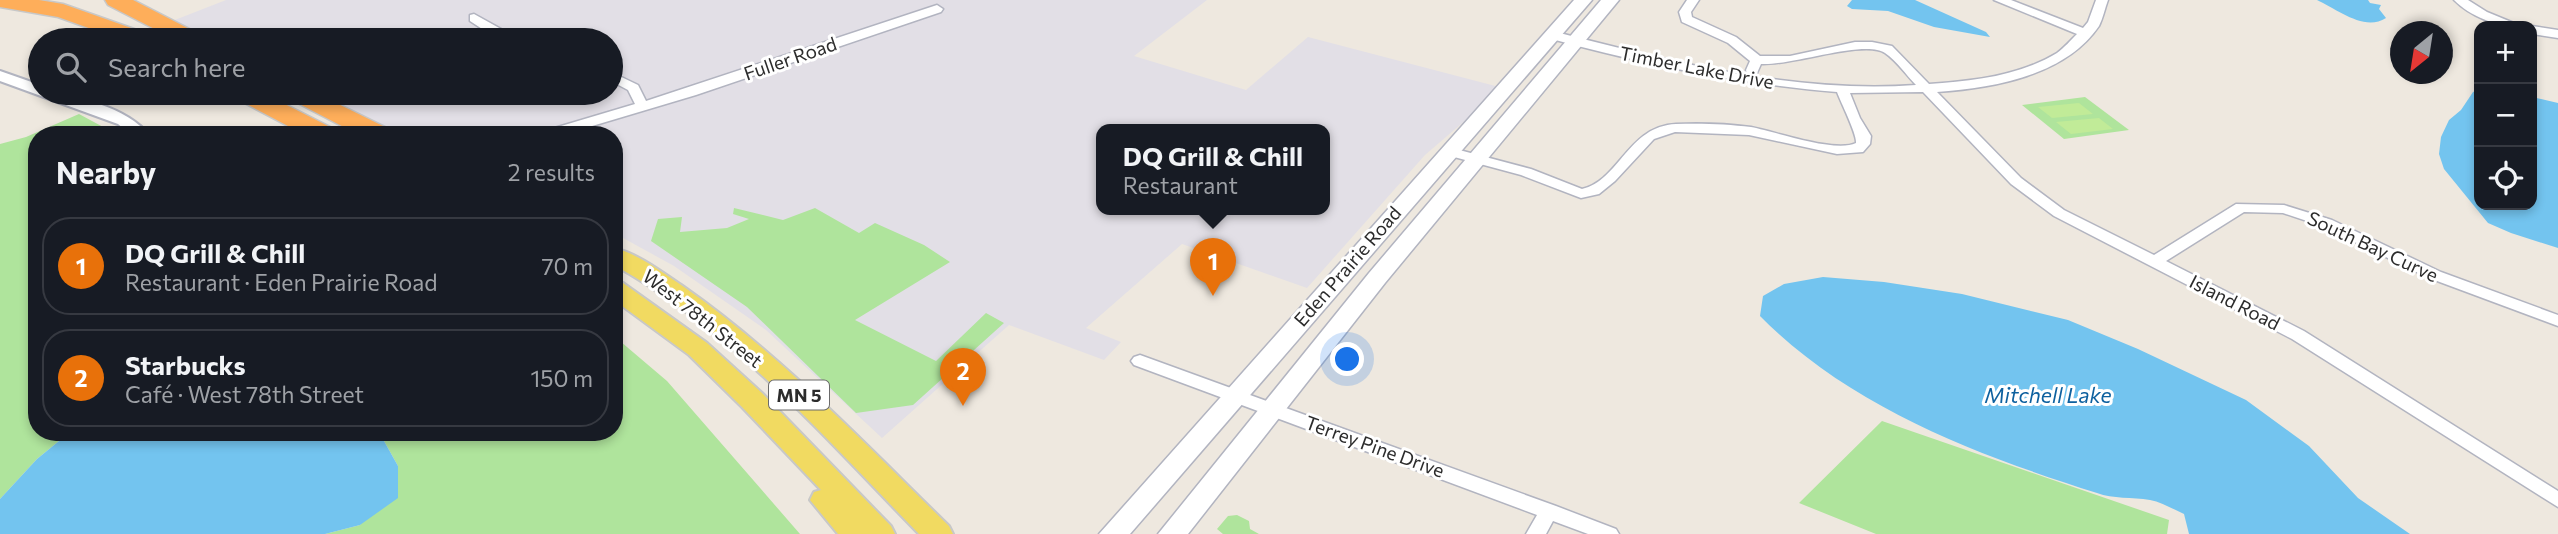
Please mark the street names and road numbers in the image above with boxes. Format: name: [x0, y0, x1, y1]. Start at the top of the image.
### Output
street label: Fuller Road: [741, 31, 839, 85]
street label: Timber Lake Drive: [1618, 41, 1776, 93]
street label: Eden Prairie Road: [1289, 201, 1405, 331]
street label: South Bay Curve: [2304, 206, 2442, 286]
street label: West 78th Street: [639, 264, 768, 372]
street label: Island Road: [2186, 269, 2284, 335]
road number: MN 5: [769, 380, 829, 410]
street label: Terrey Pine Drive: [1302, 410, 1448, 482]

